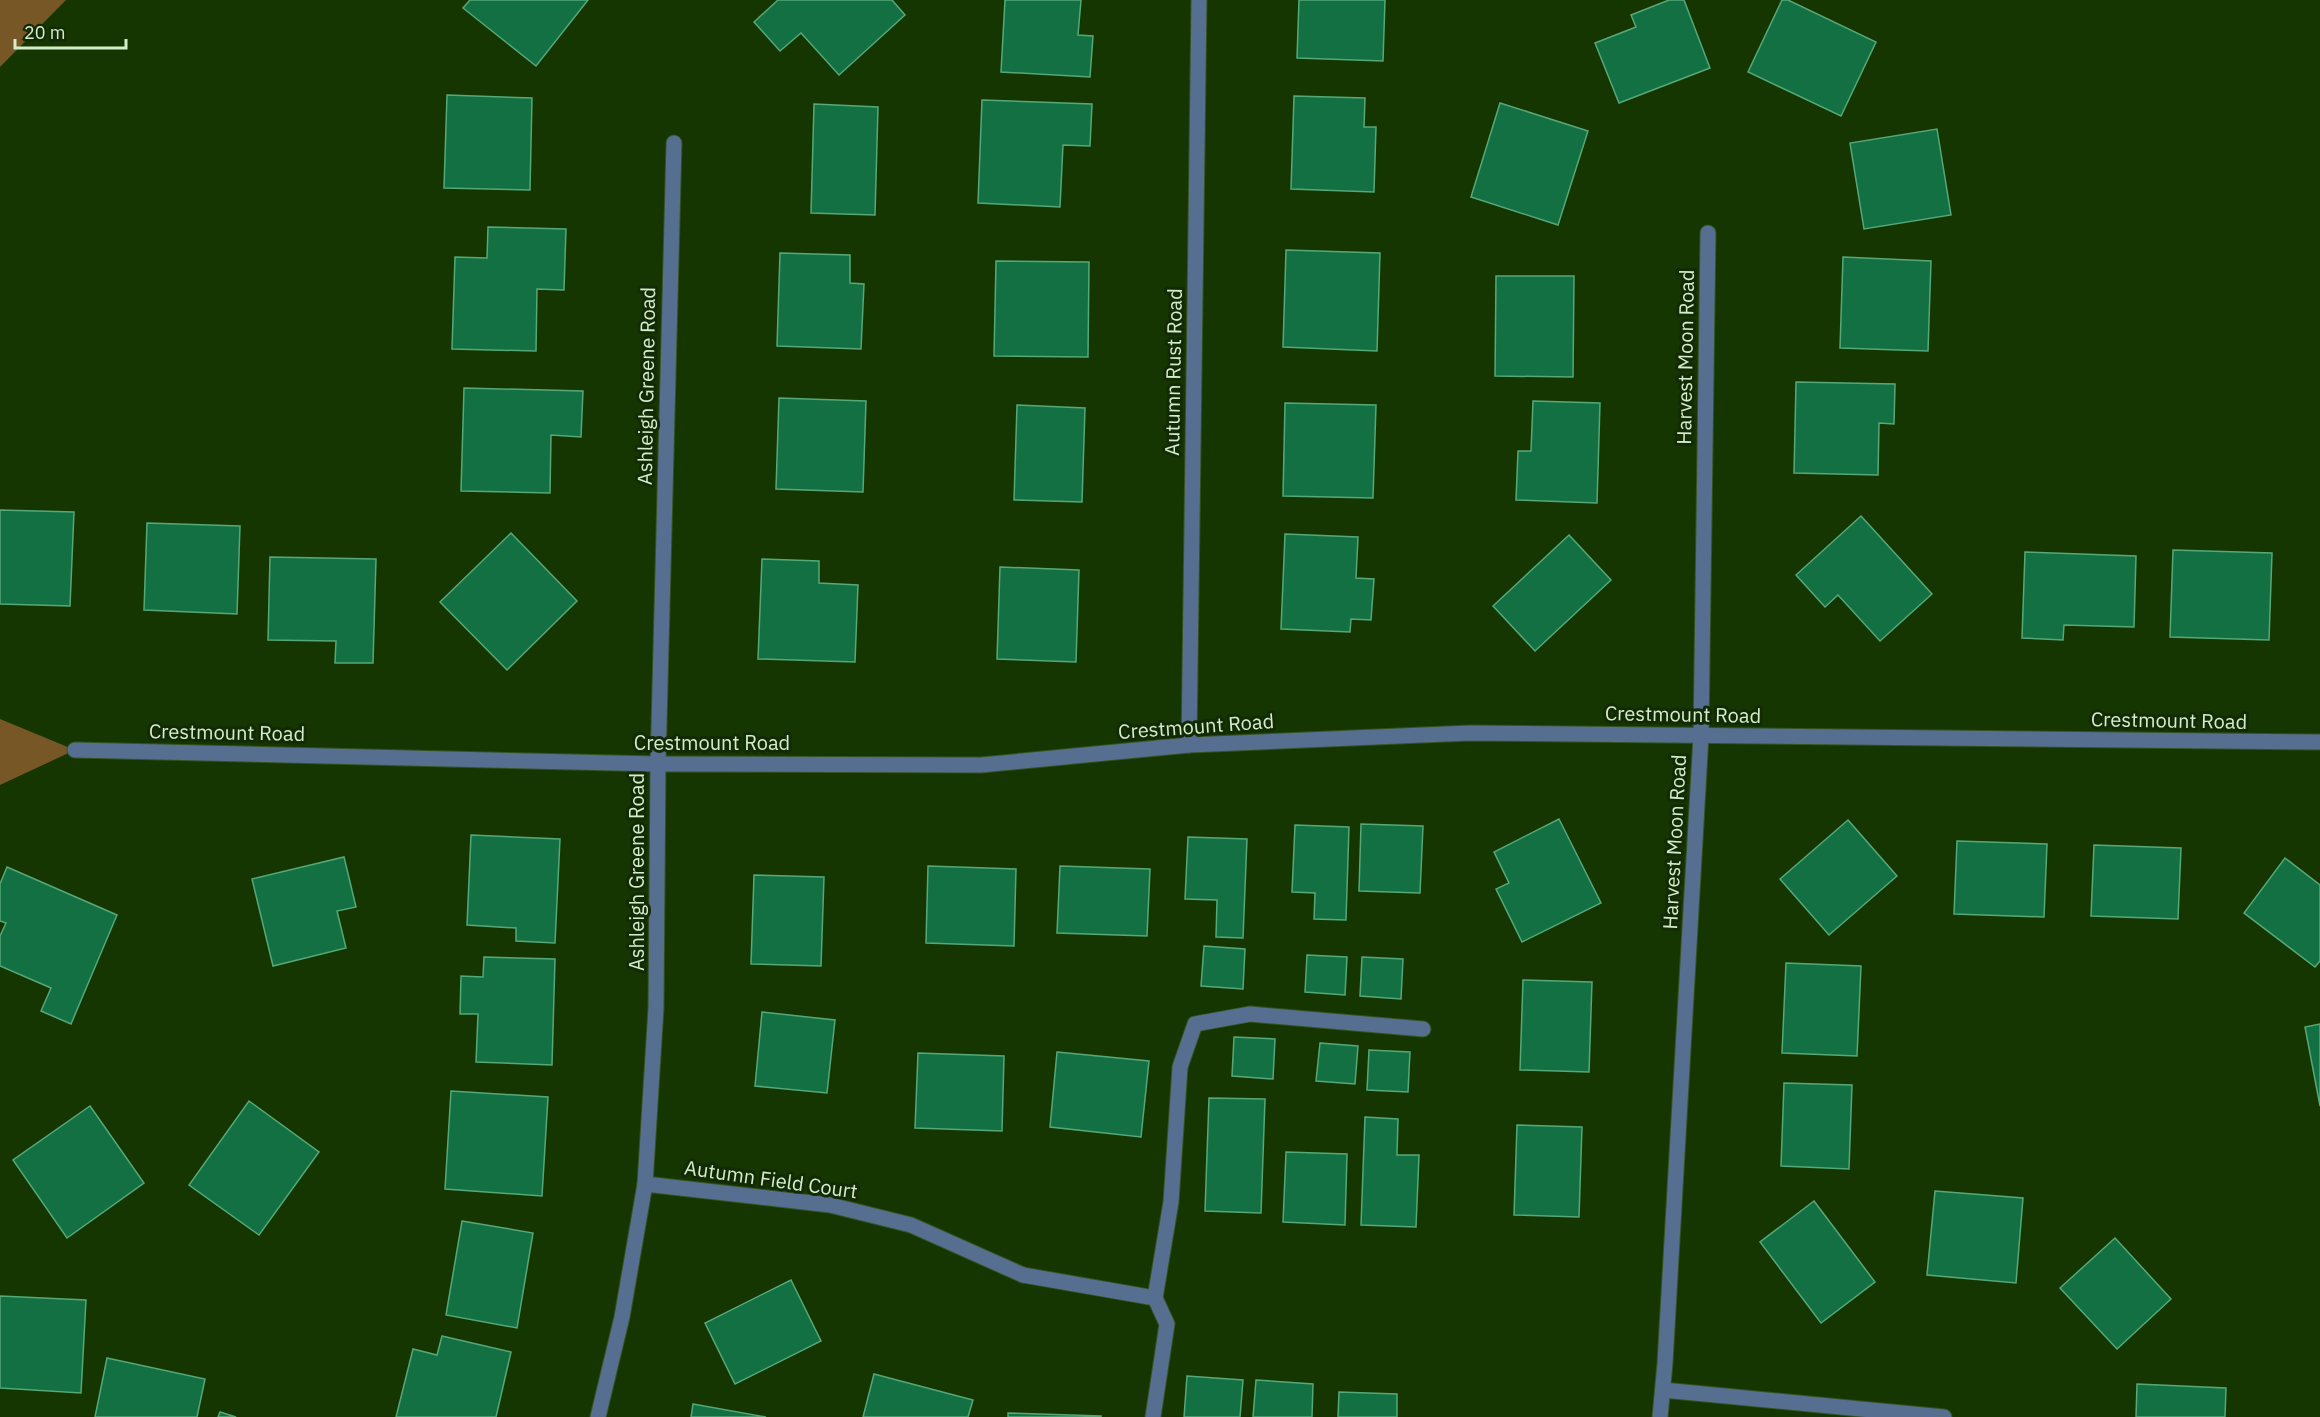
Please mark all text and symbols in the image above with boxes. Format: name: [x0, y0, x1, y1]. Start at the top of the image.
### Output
scale bar: [15, 12, 126, 50]
text: 20 m: [24, 21, 66, 44]
street label: Harvest Moon Road: [1670, 269, 1700, 445]
street label: Ashleigh Greene Road: [631, 287, 661, 485]
street label: Autumn Rust Road: [1158, 288, 1188, 456]
street label: Crestmount Road: [1605, 699, 1761, 729]
street label: Crestmount Road: [2091, 705, 2247, 735]
street label: Crestmount Road: [1117, 707, 1275, 745]
street label: Crestmount Road: [149, 717, 305, 747]
street label: Crestmount Road: [634, 729, 790, 756]
street label: Harvest Moon Road: [1656, 754, 1692, 930]
street label: Ashleigh Greene Road: [623, 773, 650, 971]
street label: Autumn Field Court: [683, 1153, 859, 1205]

